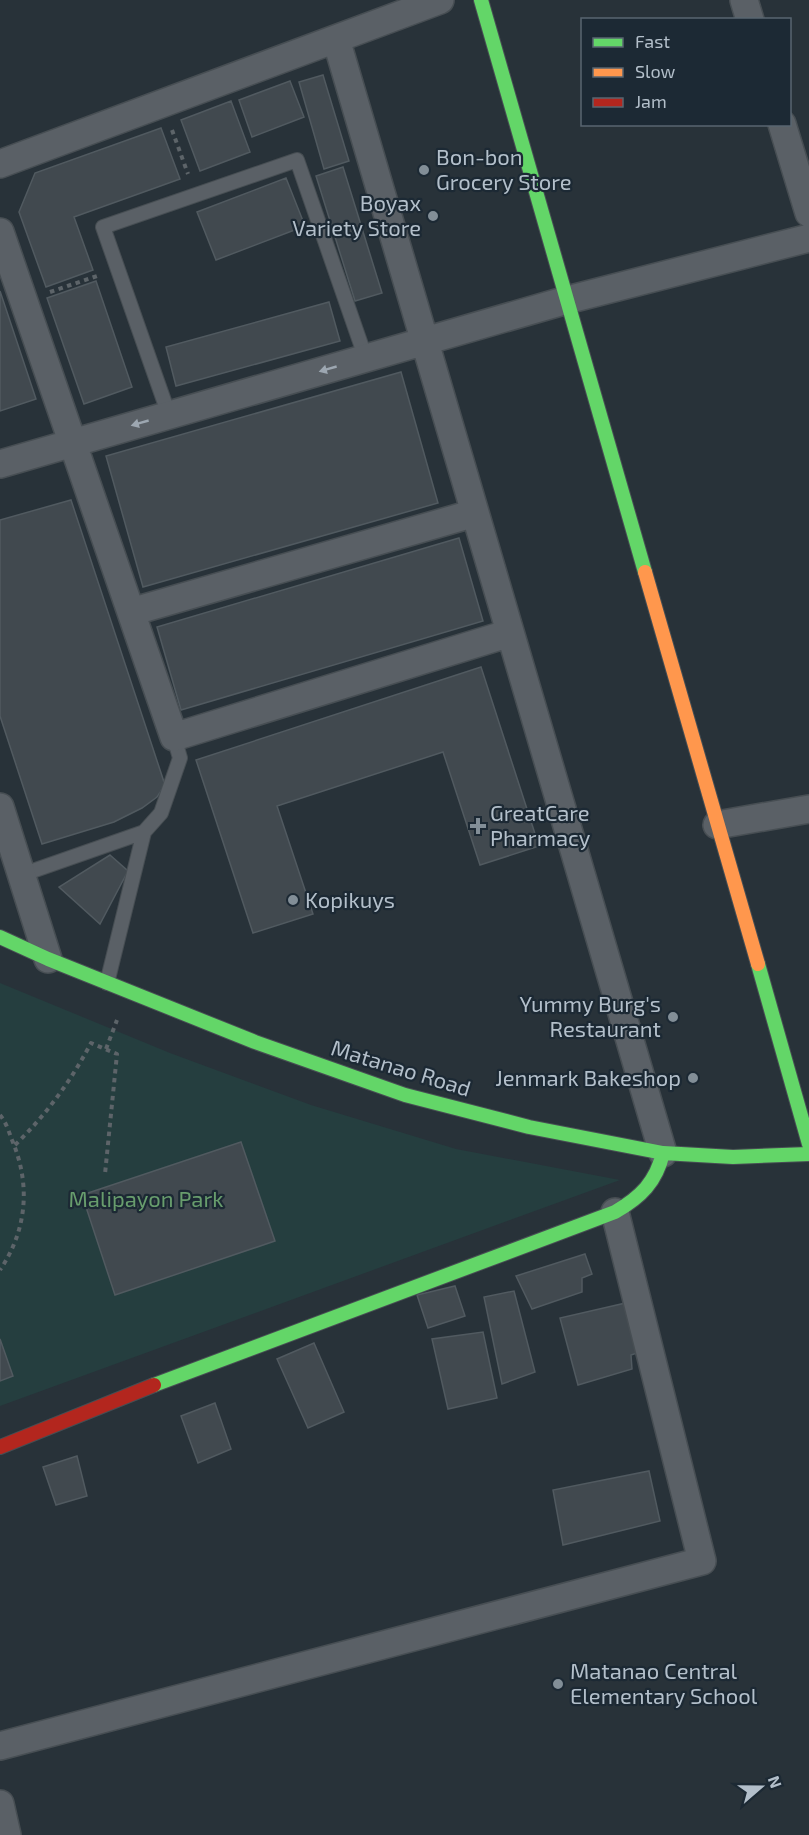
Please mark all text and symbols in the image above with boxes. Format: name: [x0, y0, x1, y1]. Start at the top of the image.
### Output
legend: [581, 18, 791, 126]
text: Fast: [635, 30, 670, 52]
text: Slow: [635, 60, 676, 82]
text: Jam: [635, 90, 667, 112]
place label: Bon-bon Grocery Store: [436, 143, 572, 194]
marker: Bon-bon Grocery Store: [417, 163, 431, 177]
place label: Boyax Variety Store: [292, 189, 421, 240]
marker: Boyax Variety Store: [426, 209, 440, 223]
one-way arrow: [319, 365, 337, 375]
one-way arrow: [131, 419, 150, 429]
place label: GreatCare Pharmacy: [490, 799, 591, 850]
marker: GreatCare Pharmacy: [471, 819, 485, 833]
place label: Kopikuys: [305, 886, 395, 912]
marker: Kopikuys: [286, 893, 300, 907]
place label: Yummy Burg's Restaurant: [520, 990, 661, 1041]
marker: Yummy Burg's Restaurant: [666, 1010, 680, 1024]
street label: Matanao Road: [328, 1033, 474, 1101]
place label: Jenmark Bakeshop: [495, 1064, 681, 1090]
marker: Jenmark Bakeshop: [686, 1071, 700, 1085]
park label: Malipayon Park: [69, 1185, 223, 1211]
place label: Matanao Central Elementary School: [570, 1657, 758, 1708]
marker: Matanao Central Elementary School: [551, 1677, 565, 1691]
north arrow: [731, 1757, 791, 1817]
text: N: [765, 1773, 786, 1790]

